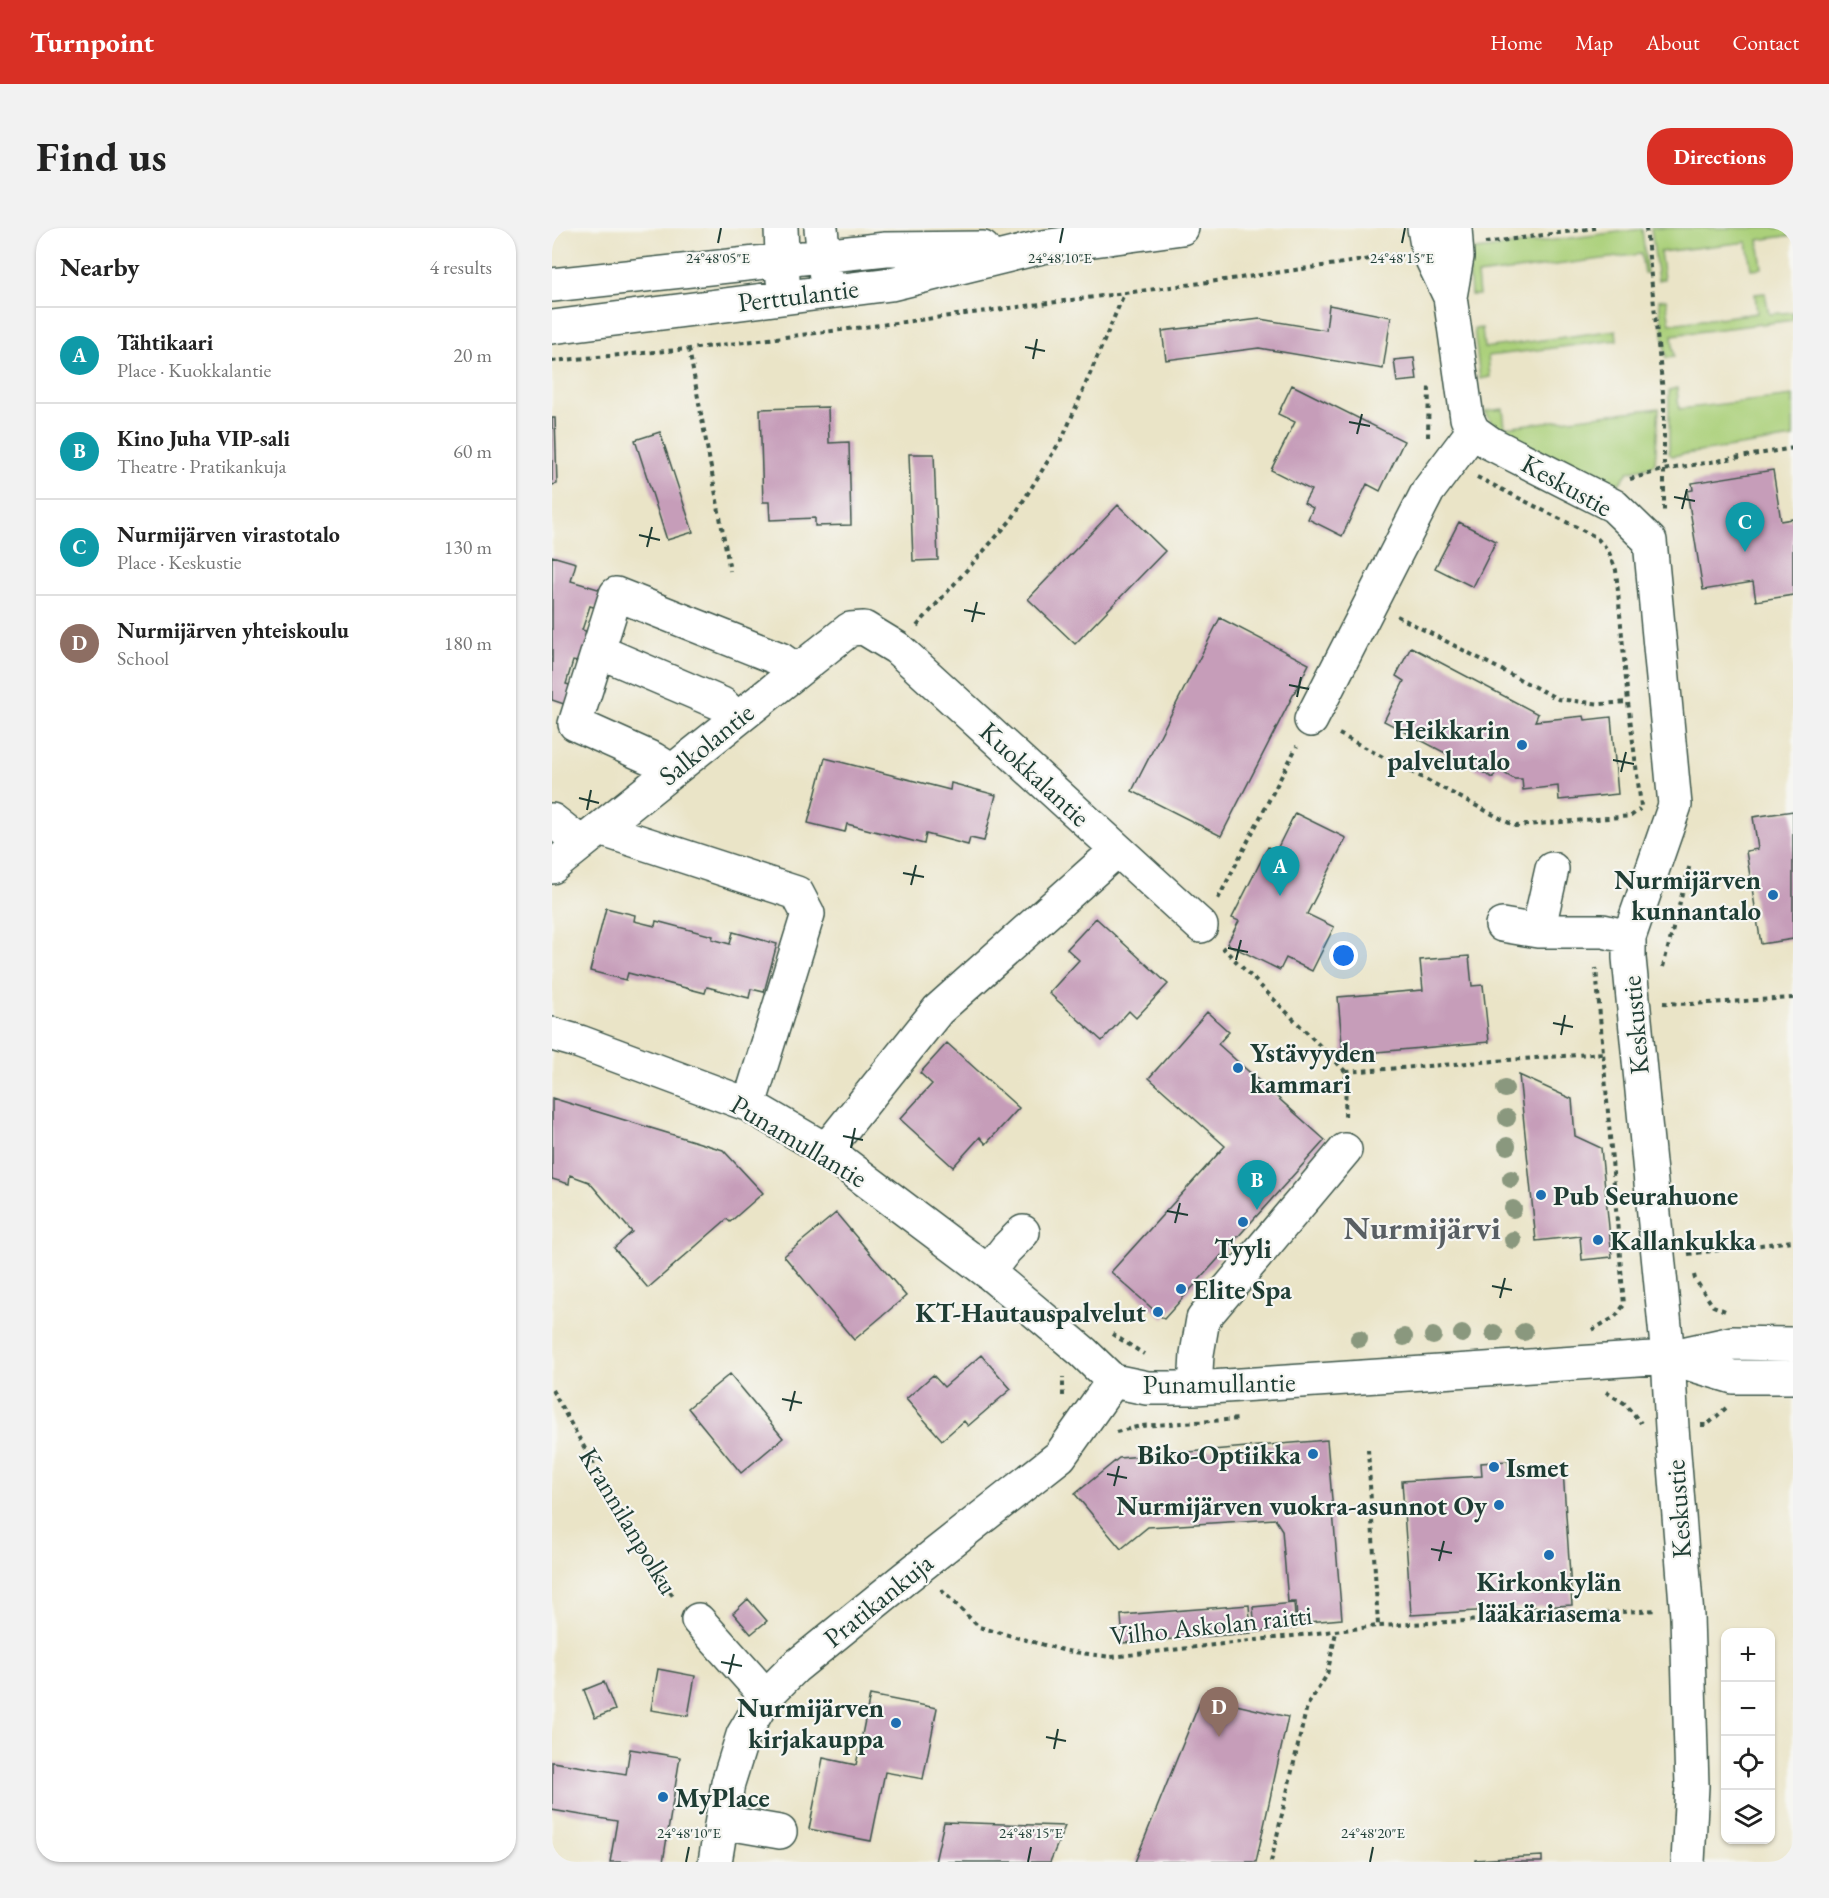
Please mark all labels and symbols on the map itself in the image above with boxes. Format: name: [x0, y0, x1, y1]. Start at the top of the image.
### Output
text: 24°48'05"E: [686, 248, 751, 267]
text: 24°48'10"E: [1028, 248, 1093, 267]
text: 24°48'15"E: [1370, 248, 1435, 267]
street label: Perttulantie: [736, 270, 860, 320]
street label: Keskustie: [1515, 446, 1619, 524]
pin: C: [1726, 502, 1764, 552]
street label: Salkolantie: [651, 695, 761, 793]
place label: Heikkarin palvelutalo: [1387, 712, 1510, 778]
street label: Kuokkalantie: [972, 714, 1098, 834]
marker: Heikkarin palvelutalo: [1515, 738, 1529, 752]
pin: A: [1260, 846, 1300, 896]
place label: Nurmijärven kunnantalo: [1614, 862, 1761, 928]
marker: Nurmijärven kunnantalo: [1766, 888, 1780, 902]
your location: [1329, 941, 1358, 970]
street label: Keskustie: [1613, 974, 1657, 1076]
place label: Ystävyyden kammari: [1250, 1035, 1376, 1101]
marker: Ystävyyden kammari: [1231, 1061, 1245, 1075]
street label: Punamullantie: [724, 1087, 874, 1195]
pin: B: [1238, 1160, 1276, 1210]
place label: Pub Seurahuone: [1553, 1178, 1738, 1213]
marker: Pub Seurahuone: [1534, 1188, 1548, 1202]
district label: Nurmijärvi: [1343, 1206, 1501, 1249]
marker: Tyyli: [1236, 1215, 1250, 1229]
place label: Kallankukka: [1610, 1223, 1756, 1258]
place label: Tyyli: [1214, 1231, 1272, 1266]
marker: Kallankukka: [1591, 1233, 1605, 1247]
place label: Elite Spa: [1193, 1272, 1292, 1307]
marker: Elite Spa: [1174, 1282, 1188, 1296]
place label: KT-Hautauspalvelut: [915, 1295, 1146, 1330]
marker: KT-Hautauspalvelut: [1151, 1305, 1165, 1319]
street label: Punamullantie: [1142, 1364, 1296, 1402]
place label: Biko-Optiikka: [1137, 1437, 1301, 1472]
street label: Krannilanpolku: [571, 1441, 687, 1601]
marker: Biko-Optiikka: [1306, 1447, 1320, 1461]
place label: Ismet: [1506, 1450, 1569, 1485]
street label: Keskustie: [1657, 1458, 1699, 1560]
marker: Ismet: [1487, 1460, 1501, 1474]
place label: Nurmijärven vuokra-asunnot Oy: [1116, 1488, 1488, 1523]
marker: Nurmijärven vuokra-asunnot Oy: [1492, 1498, 1506, 1512]
street label: Pratikankuja: [816, 1545, 940, 1655]
marker: Kirkonkylän lääkäriasema: [1542, 1548, 1556, 1562]
place label: Kirkonkylän lääkäriasema: [1477, 1564, 1621, 1630]
street label: Vilho Askolan raitti: [1108, 1597, 1314, 1653]
pin: D: [1200, 1688, 1238, 1737]
place label: Nurmijärven kirjakauppa: [737, 1690, 884, 1756]
marker: Nurmijärven kirjakauppa: [889, 1716, 903, 1730]
place label: MyPlace: [675, 1780, 770, 1815]
marker: MyPlace: [656, 1790, 670, 1804]
text: 24°48'10"E: [657, 1823, 722, 1842]
text: 24°48'15"E: [999, 1823, 1064, 1842]
text: 24°48'20"E: [1341, 1823, 1406, 1842]

